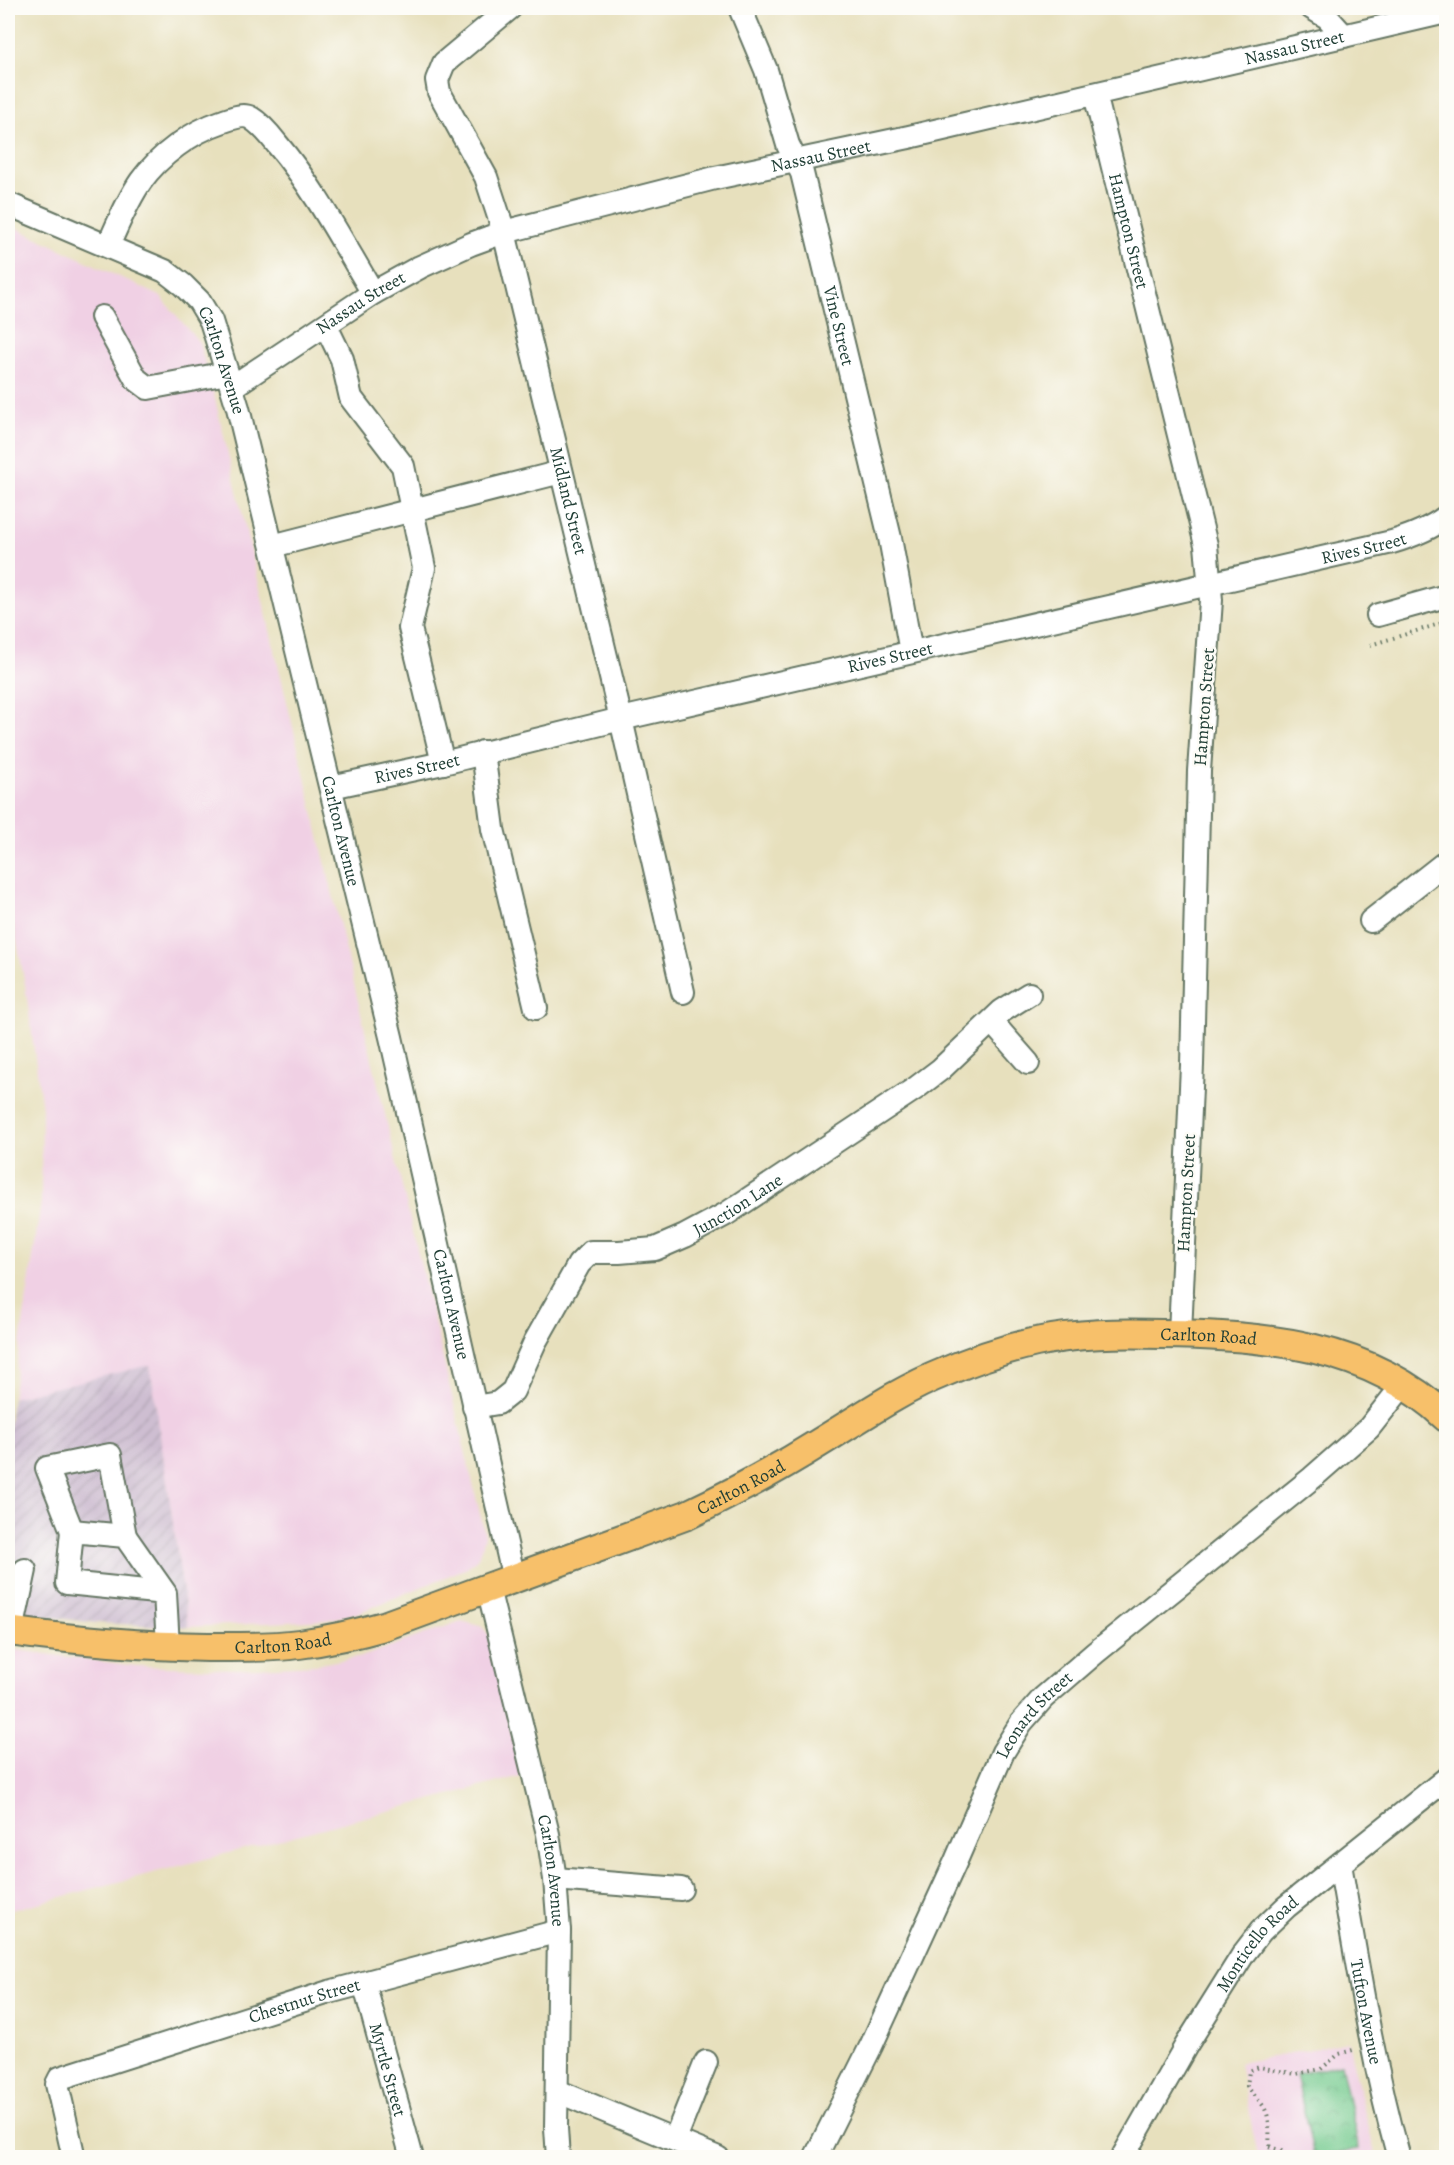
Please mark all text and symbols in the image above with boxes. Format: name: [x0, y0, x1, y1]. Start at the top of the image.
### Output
street label: Nassau Street: [1242, 24, 1347, 70]
street label: Nassau Street: [768, 133, 873, 178]
street label: Hampton Street: [1103, 170, 1155, 292]
street label: Nassau Street: [311, 265, 410, 340]
street label: Vine Street: [817, 283, 860, 368]
street label: Carlton Avenue: [192, 301, 251, 417]
street label: Midland Street: [544, 445, 593, 557]
street label: Rives Street: [1319, 526, 1410, 570]
street label: Rives Street: [845, 636, 935, 679]
street label: Hampton Street: [1188, 647, 1220, 767]
street label: Rives Street: [372, 747, 462, 789]
street label: Carlton Avenue: [316, 773, 366, 889]
street label: Hampton Street: [1171, 1133, 1201, 1253]
street label: Junction Lane: [689, 1168, 787, 1242]
street label: Carlton Avenue: [427, 1247, 476, 1362]
street label: Carlton Road: [1160, 1322, 1259, 1351]
street label: Carlton Road: [693, 1454, 790, 1520]
street label: Carlton Road: [235, 1627, 334, 1659]
street label: Leonard Street: [990, 1666, 1078, 1762]
street label: Carlton Avenue: [532, 1812, 571, 1928]
street label: Monticello Road: [1210, 1890, 1303, 1997]
street label: Tufton Avenue: [1344, 1957, 1388, 2067]
street label: Chestnut Street: [245, 1972, 363, 2029]
street label: Myrtle Street: [364, 2020, 412, 2119]

